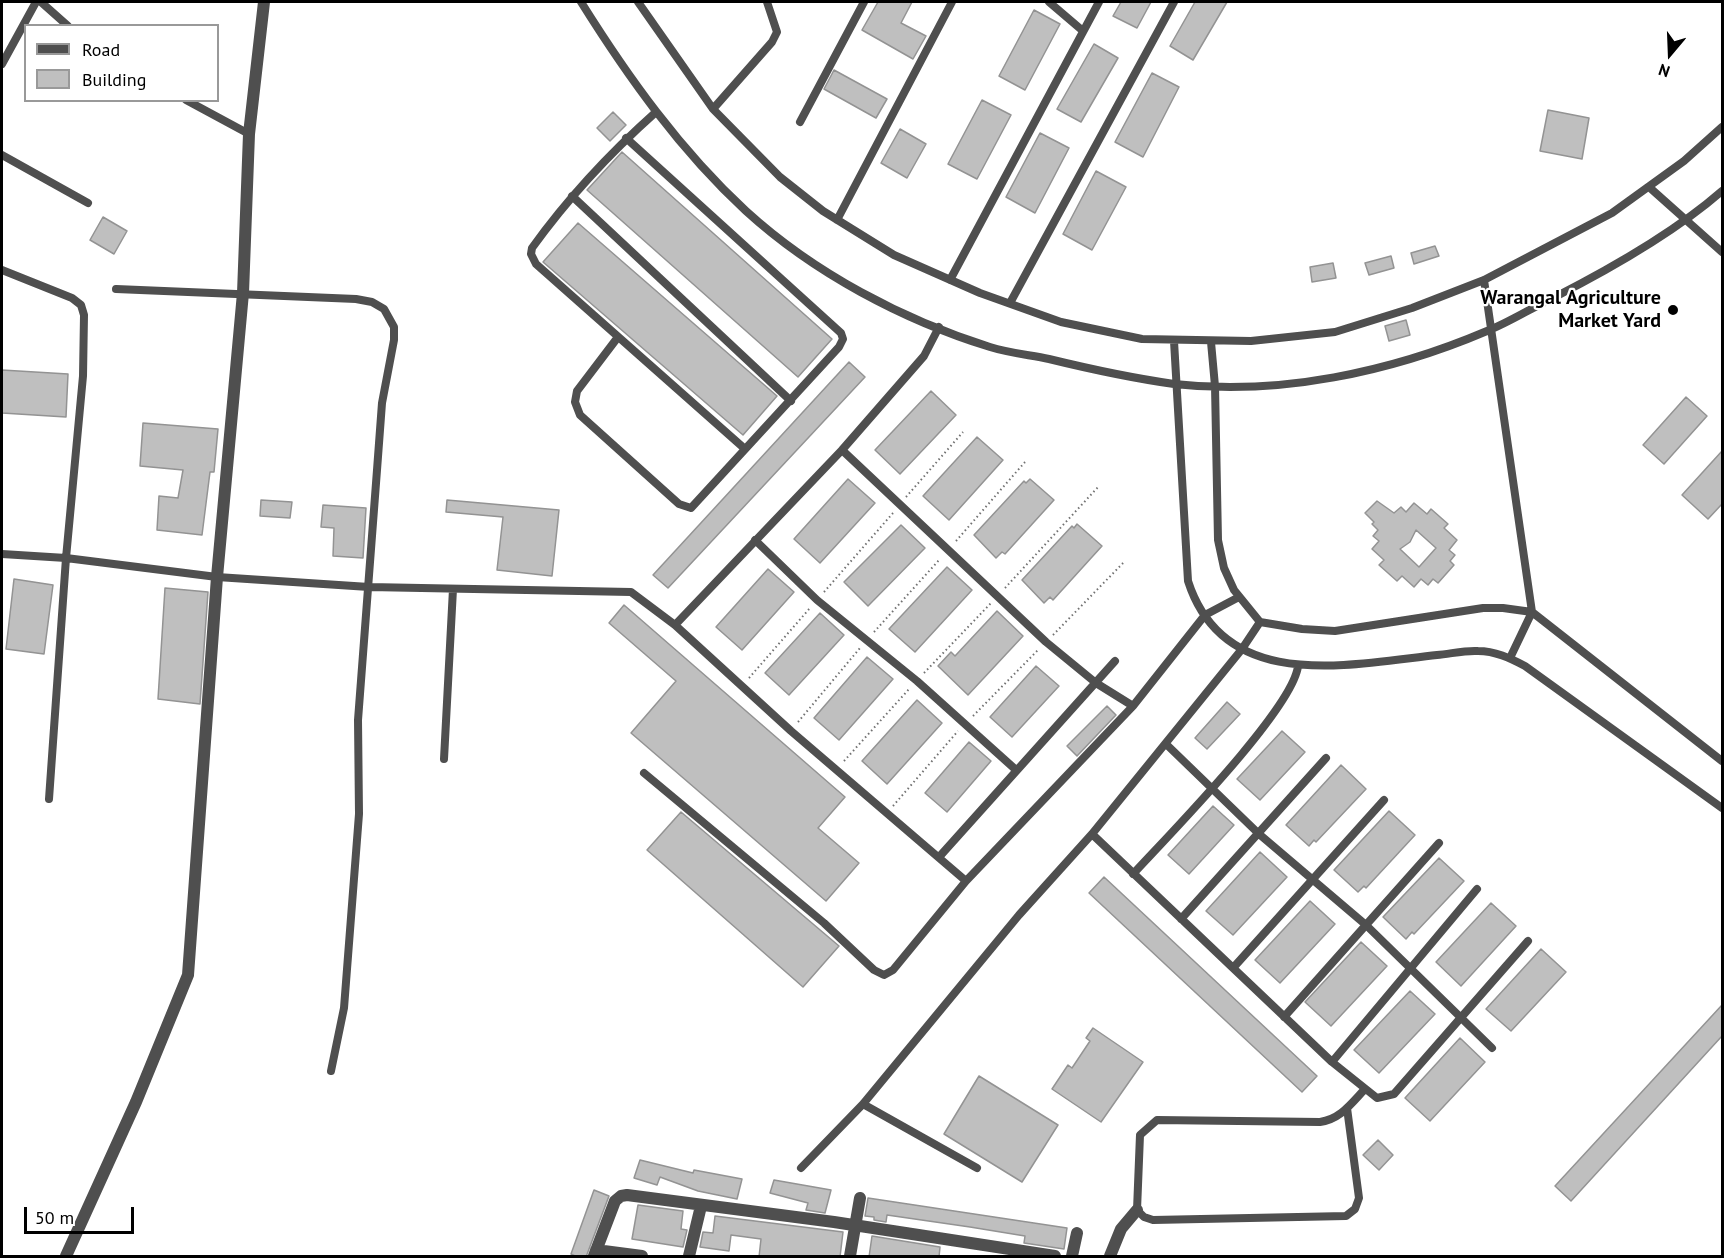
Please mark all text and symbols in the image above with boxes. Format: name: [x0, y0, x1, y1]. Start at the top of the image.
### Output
legend: [24, 24, 219, 102]
north arrow: [1640, 24, 1700, 84]
text: Road: [82, 38, 120, 61]
text: N: [1656, 60, 1672, 82]
text: Building: [82, 68, 146, 91]
place label: Warangal Agriculture Market Yard: [1480, 286, 1661, 333]
marker: Warangal Agriculture Market Yard: [1666, 303, 1680, 317]
scale bar: [27, 1195, 136, 1233]
text: 50 m: [35, 1206, 74, 1229]

